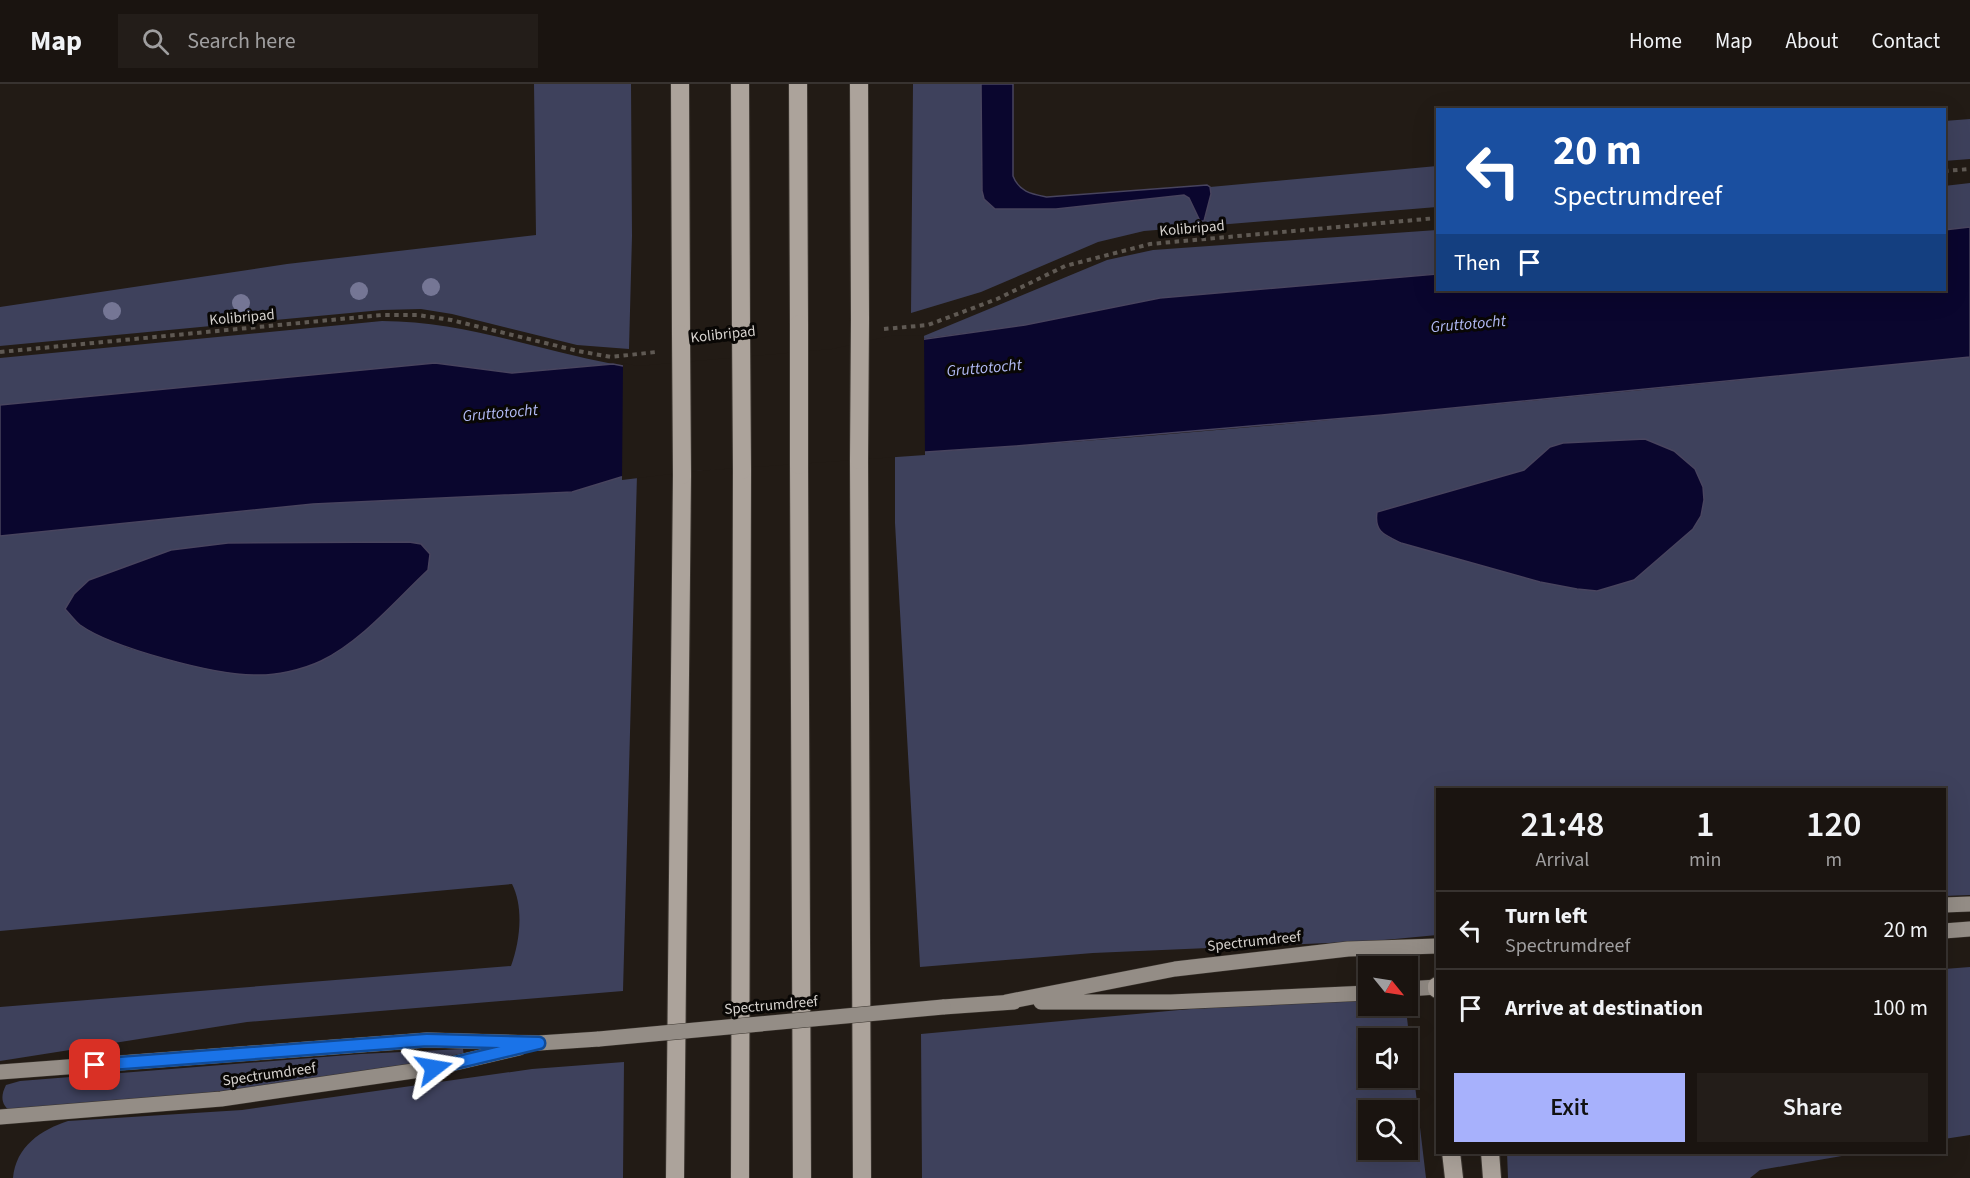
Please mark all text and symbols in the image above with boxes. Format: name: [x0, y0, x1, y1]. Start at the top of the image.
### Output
search box: [118, 14, 538, 68]
text: Map: [30, 21, 82, 61]
icon: search: [139, 25, 172, 58]
text: Search here: [187, 25, 296, 57]
text: Home: [1629, 26, 1682, 56]
text: Map: [1715, 26, 1753, 56]
text: About: [1786, 26, 1838, 56]
text: Contact: [1871, 26, 1940, 56]
text: 20 m: [1553, 121, 1642, 181]
icon: left: [1454, 132, 1532, 210]
text: Spectrumdreef: [1553, 177, 1722, 216]
street label: Kolibripad: [1159, 215, 1226, 242]
icon: arrive: [1513, 246, 1546, 279]
text: Then: [1454, 247, 1501, 279]
street label: Kolibripad: [209, 304, 276, 331]
water label: Gruttotocht: [1430, 310, 1507, 338]
street label: Kolibripad: [689, 321, 757, 348]
water label: Gruttotocht: [946, 354, 1023, 382]
water label: Gruttotocht: [462, 399, 539, 427]
text: 21:48: [1521, 799, 1604, 850]
text: 1: [1696, 799, 1714, 850]
text: 120: [1806, 799, 1861, 850]
text: Arrival: [1536, 846, 1589, 874]
text: min: [1689, 846, 1721, 874]
text: m: [1825, 846, 1842, 874]
text: Turn left: [1505, 900, 1587, 932]
icon: left: [1454, 914, 1487, 947]
text: 20 m: [1883, 914, 1928, 946]
street label: Spectrumdreef: [1206, 926, 1302, 957]
text: Spectrumdreef: [1505, 932, 1630, 960]
north arrow: [1358, 956, 1418, 1016]
map controls: [1358, 956, 1418, 1160]
street label: Spectrumdreef: [723, 991, 819, 1020]
icon: arrive: [1454, 992, 1487, 1025]
text: Arrive at destination: [1505, 992, 1703, 1024]
text: 100 m: [1873, 992, 1928, 1024]
button: sound: [1358, 1028, 1418, 1088]
position arrow: [402, 1036, 466, 1100]
pin: [69, 1039, 120, 1090]
icon: arrive: [78, 1048, 111, 1081]
street label: Spectrumdreef: [221, 1057, 318, 1091]
button: Exit: [1454, 1073, 1685, 1142]
button: Share: [1697, 1073, 1928, 1142]
button: search: [1358, 1100, 1418, 1160]

